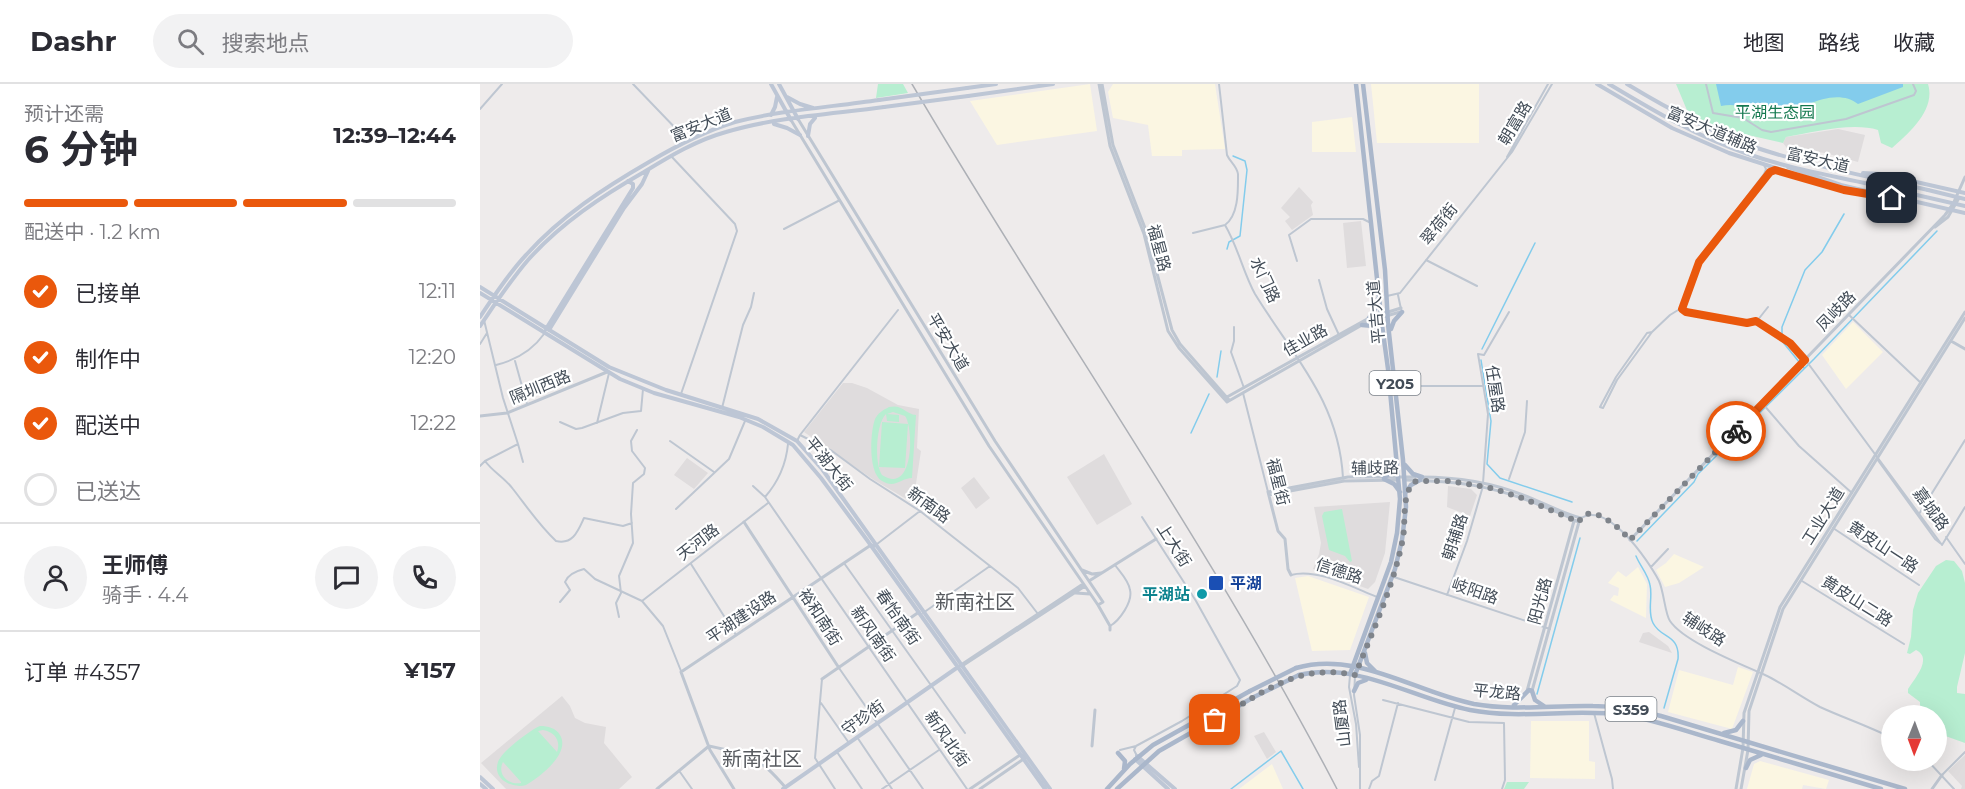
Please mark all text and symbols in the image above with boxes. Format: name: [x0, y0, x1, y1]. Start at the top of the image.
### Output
search box: [153, 14, 573, 68]
text: Dashr: [30, 24, 117, 58]
icon: search: [174, 25, 207, 58]
text: 搜索地点: [222, 30, 310, 57]
text: 地图: [1743, 30, 1785, 55]
text: 路线: [1818, 30, 1860, 55]
text: 收藏: [1893, 30, 1935, 55]
street label: 朝富路: [1494, 98, 1536, 148]
text: 预计还需: [24, 102, 104, 126]
street label: 富安大道辅路: [1664, 102, 1760, 158]
park label: 平湖生态园: [1735, 103, 1815, 122]
street label: 富安大道: [668, 104, 734, 146]
text: 12:39–12:44: [333, 122, 456, 149]
text: 6 分钟: [24, 125, 138, 173]
street label: 富安大道: [1785, 144, 1851, 176]
pin: [1866, 172, 1917, 223]
icon: home: [1875, 181, 1908, 214]
street label: 翠荷街: [1417, 199, 1461, 249]
text: 配送中 · 1.2 km: [24, 220, 161, 244]
street label: 福星路: [1144, 222, 1174, 274]
street label: 水门路: [1246, 254, 1284, 306]
icon: check: [24, 275, 57, 308]
text: 12:11: [419, 279, 456, 303]
street label: 平吉大道: [1364, 279, 1388, 345]
text: 已接单: [75, 280, 141, 307]
street label: 凤岐路: [1812, 287, 1860, 335]
street label: 平安大道: [923, 310, 973, 374]
street label: 佳业路: [1279, 320, 1331, 360]
icon: check: [24, 341, 57, 374]
text: 12:20: [409, 345, 456, 369]
text: 制作中: [75, 346, 141, 373]
street label: 任屋路: [1482, 364, 1508, 414]
street label: 隔圳西路: [507, 366, 573, 408]
road number: Y205: [1370, 371, 1420, 395]
courier: [1706, 401, 1766, 461]
icon: check: [24, 407, 57, 440]
text: 12:22: [410, 411, 456, 435]
text: 配送中: [75, 412, 141, 439]
icon: bike: [1720, 415, 1753, 448]
street label: 平湖大街: [801, 433, 857, 495]
street label: 福星街: [1263, 456, 1293, 508]
street label: 辅歧路: [1351, 458, 1399, 478]
text: 已送达: [75, 478, 141, 505]
street label: 新南路: [904, 483, 954, 527]
street label: 工业大道: [1798, 484, 1848, 548]
street label: 嘉城路: [1909, 484, 1953, 534]
street label: 朝辅路: [1439, 511, 1471, 563]
street label: 黄皮山一路: [1844, 517, 1922, 577]
street label: 天河路: [673, 520, 723, 564]
street label: 上大街: [1153, 520, 1195, 570]
button: person: [24, 546, 87, 609]
button: chat: [315, 546, 378, 609]
button: phone: [393, 546, 456, 609]
text: 王师傅: [102, 552, 168, 579]
street label: 信德路: [1313, 555, 1365, 587]
street label: 黄皮山二路: [1818, 572, 1896, 630]
marker: 平湖: [1207, 574, 1225, 592]
place label: 平湖: [1230, 574, 1262, 593]
street label: 岐阳路: [1449, 574, 1501, 608]
street label: 阳光路: [1525, 575, 1555, 627]
text: 骑手 · 4.4: [102, 583, 188, 607]
street label: 裕和南街: [795, 585, 845, 649]
street label: 春怡南街: [872, 585, 924, 649]
place label: 平湖站: [1142, 585, 1190, 604]
street label: 平湖建设路: [703, 587, 779, 647]
marker: 平湖站: [1195, 587, 1209, 601]
district label: 新南社区: [935, 590, 1015, 614]
street label: 新风南街: [847, 602, 899, 666]
street label: 辅岐路: [1679, 608, 1729, 650]
text: ¥157: [404, 657, 456, 684]
text: 订单 #4357: [24, 659, 141, 686]
street label: 平龙路: [1472, 680, 1522, 704]
pin: [1189, 694, 1240, 745]
street label: 守珍街: [838, 696, 888, 740]
road number: S359: [1606, 697, 1656, 721]
street label: 山厦路: [1330, 698, 1354, 748]
icon: bag: [1198, 703, 1231, 736]
north arrow: [1881, 705, 1947, 771]
map controls: [1881, 705, 1947, 771]
street label: 新风北街: [921, 707, 973, 771]
district label: 新南社区: [722, 747, 802, 771]

